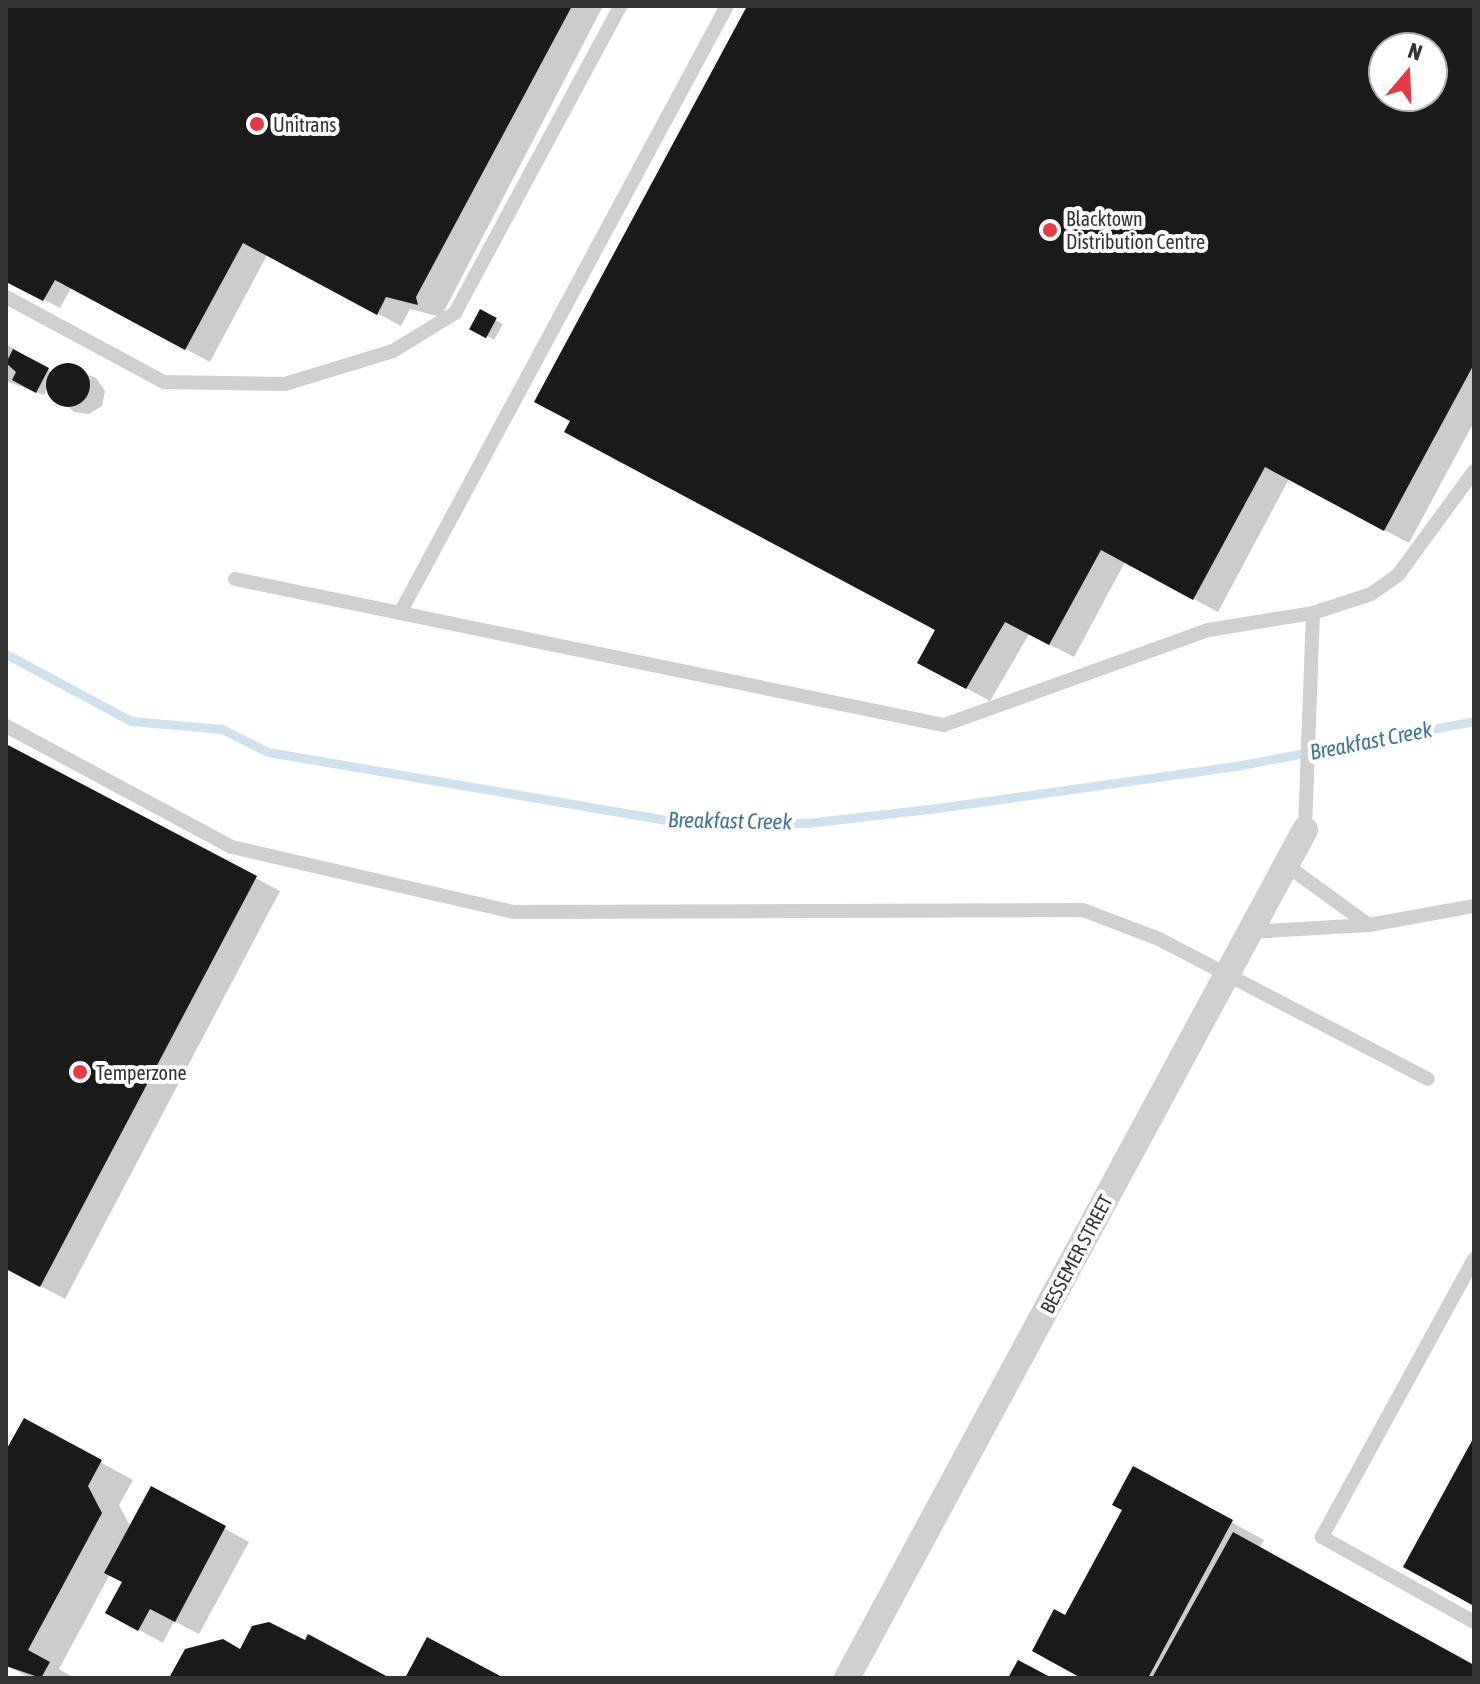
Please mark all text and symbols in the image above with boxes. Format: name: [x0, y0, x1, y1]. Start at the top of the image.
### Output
north arrow: [1368, 32, 1448, 112]
text: N: [1405, 37, 1426, 66]
place label: Unitrans: [273, 112, 336, 136]
marker: Unitrans: [248, 115, 266, 133]
place label: Blacktown Distribution Centre: [1066, 206, 1205, 253]
marker: Blacktown Distribution Centre: [1041, 221, 1059, 239]
water label: Breakfast Creek: [1308, 716, 1434, 766]
water label: Breakfast Creek: [668, 807, 792, 835]
place label: Temperzone: [96, 1060, 187, 1084]
marker: Temperzone: [71, 1063, 89, 1081]
street label: BESSEMER STREET: [1035, 1191, 1117, 1317]

